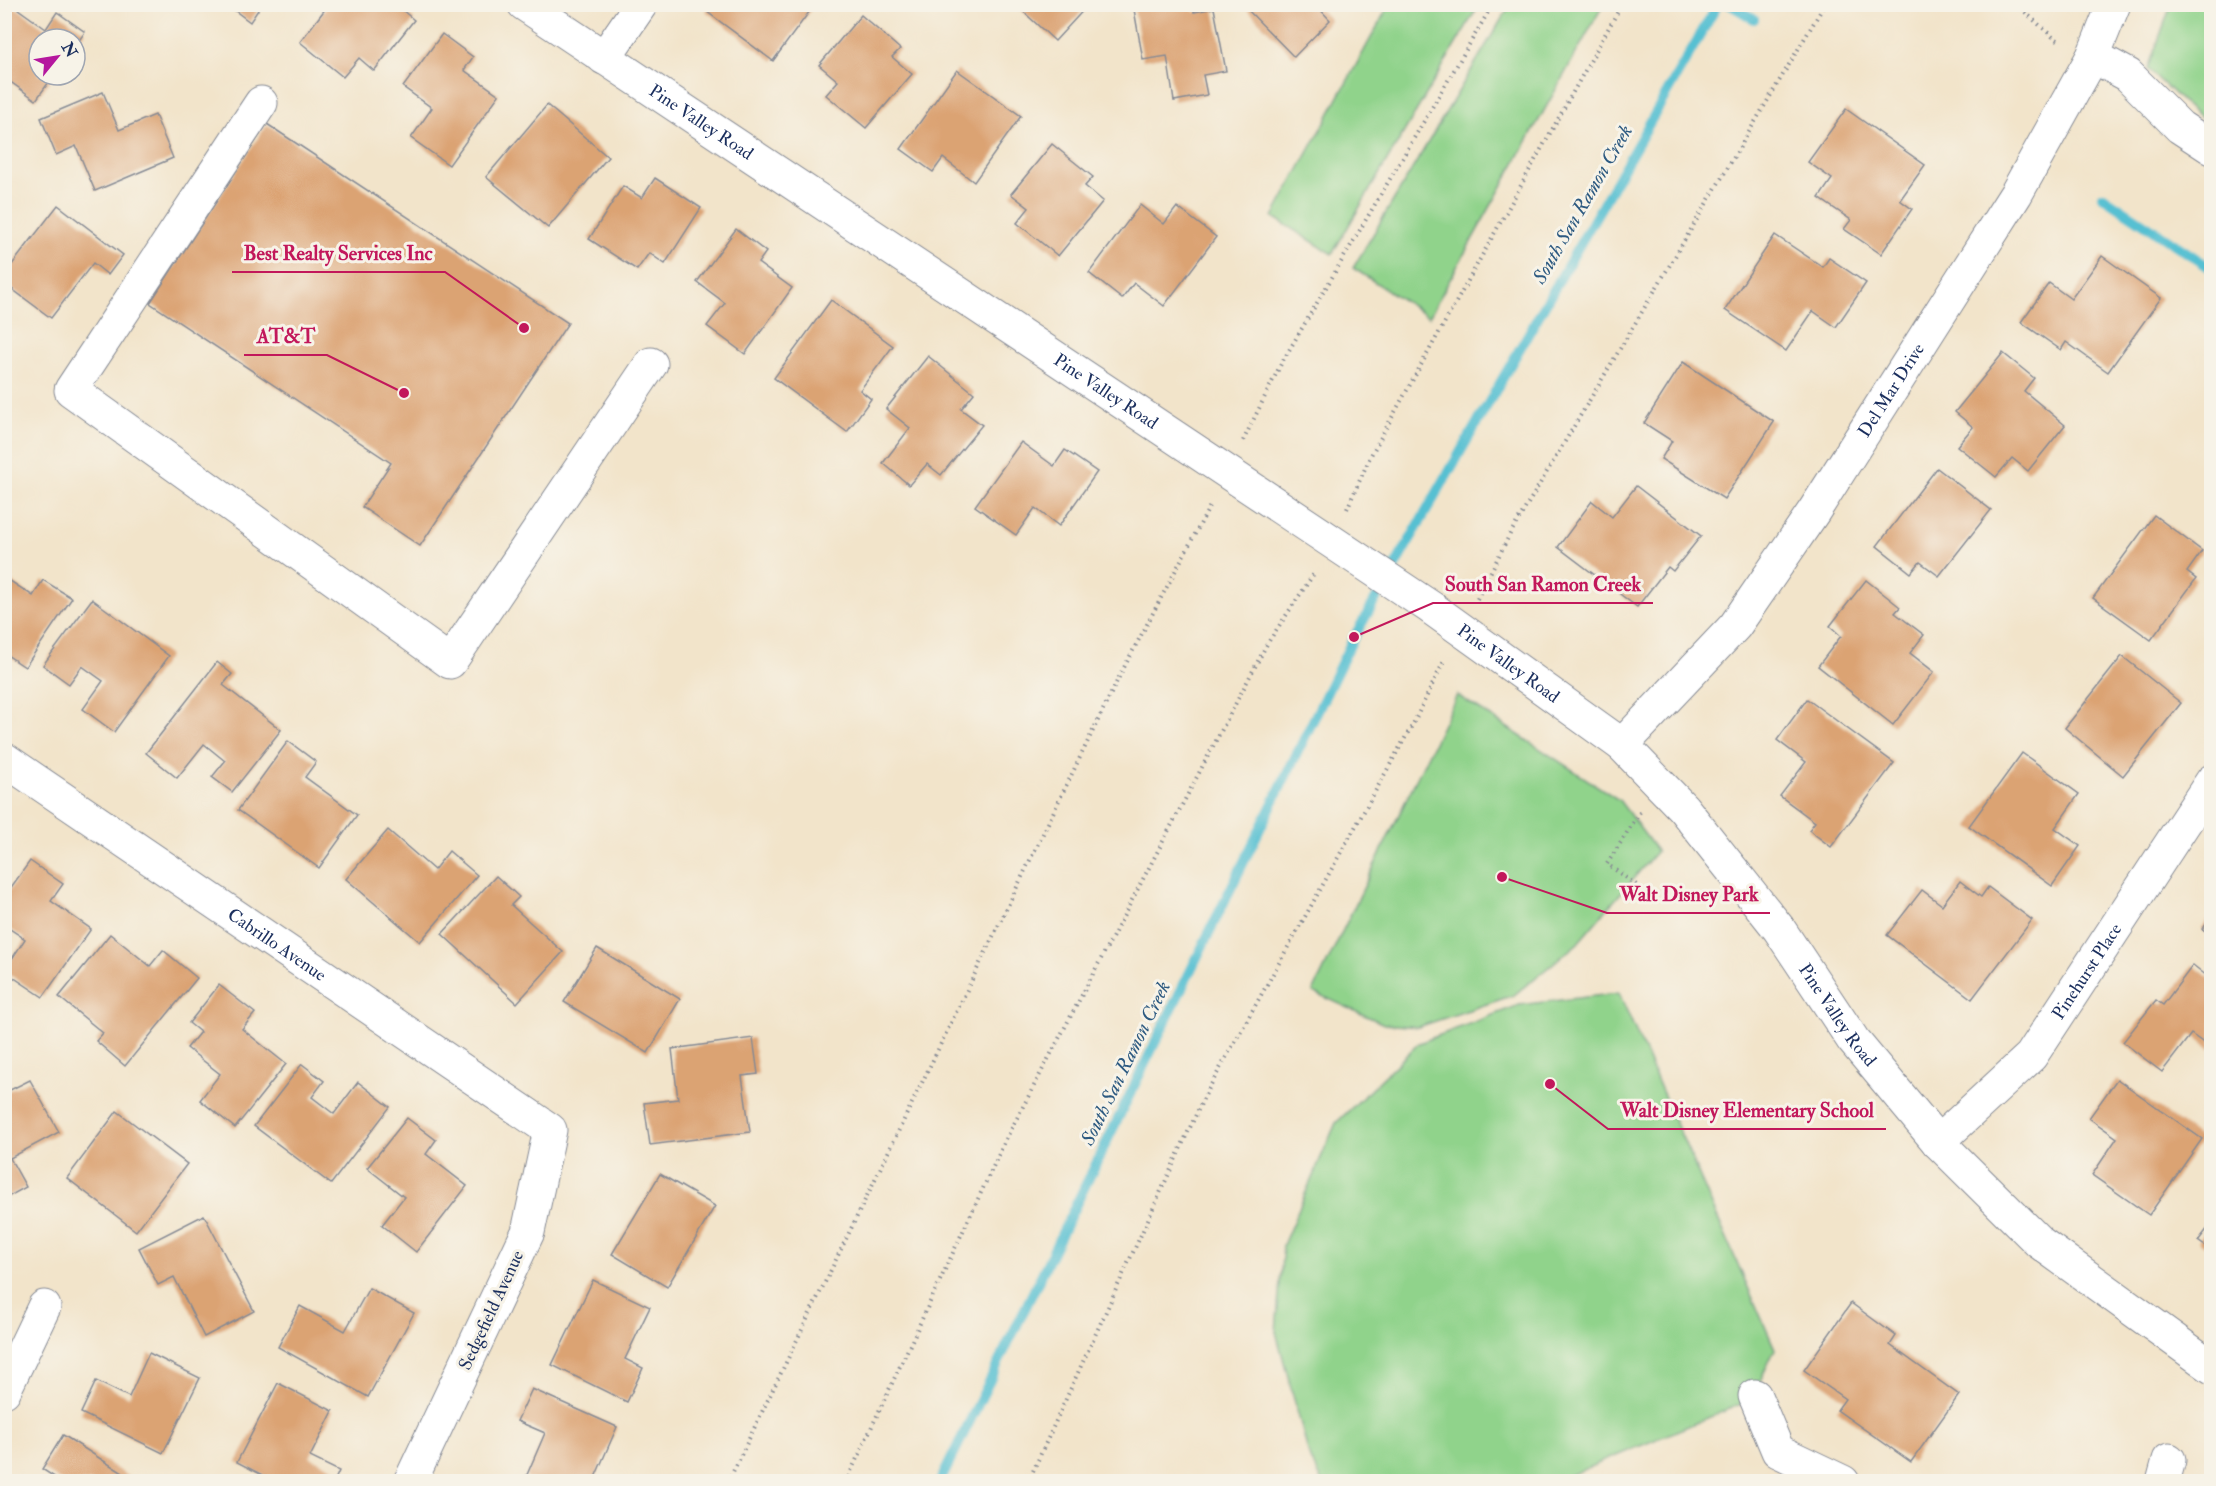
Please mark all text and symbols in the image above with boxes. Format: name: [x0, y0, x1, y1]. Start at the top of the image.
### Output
north arrow: [27, 27, 87, 87]
text: N: [56, 38, 82, 62]
street label: Pine Valley Road: [644, 79, 758, 165]
water label: South San Ramon Creek: [1526, 120, 1638, 289]
callout: Best Realty Services Inc: [232, 234, 445, 272]
text: Best Realty Services Inc: [243, 241, 433, 267]
callout: AT&T: [244, 317, 327, 355]
text: AT&T: [256, 324, 315, 349]
street label: Del Mar Drive: [1853, 339, 1930, 442]
street label: Pine Valley Road: [1049, 349, 1162, 435]
callout: South San Ramon Creek: [1433, 565, 1653, 603]
text: South San Ramon Creek: [1445, 572, 1642, 597]
street label: Pine Valley Road: [1453, 619, 1564, 708]
callout: Walt Disney Park: [1607, 875, 1770, 913]
text: Walt Disney Park: [1618, 882, 1759, 908]
street label: Cabrillo Avenue: [223, 903, 331, 987]
street label: Pinehurst Place: [2047, 919, 2127, 1024]
street label: Pine Valley Road: [1793, 959, 1881, 1072]
water label: South San Ramon Creek: [1074, 977, 1176, 1150]
callout: Walt Disney Elementary School: [1608, 1091, 1886, 1129]
text: Walt Disney Elementary School: [1619, 1098, 1875, 1124]
street label: Sedgefield Avenue: [454, 1246, 529, 1374]

